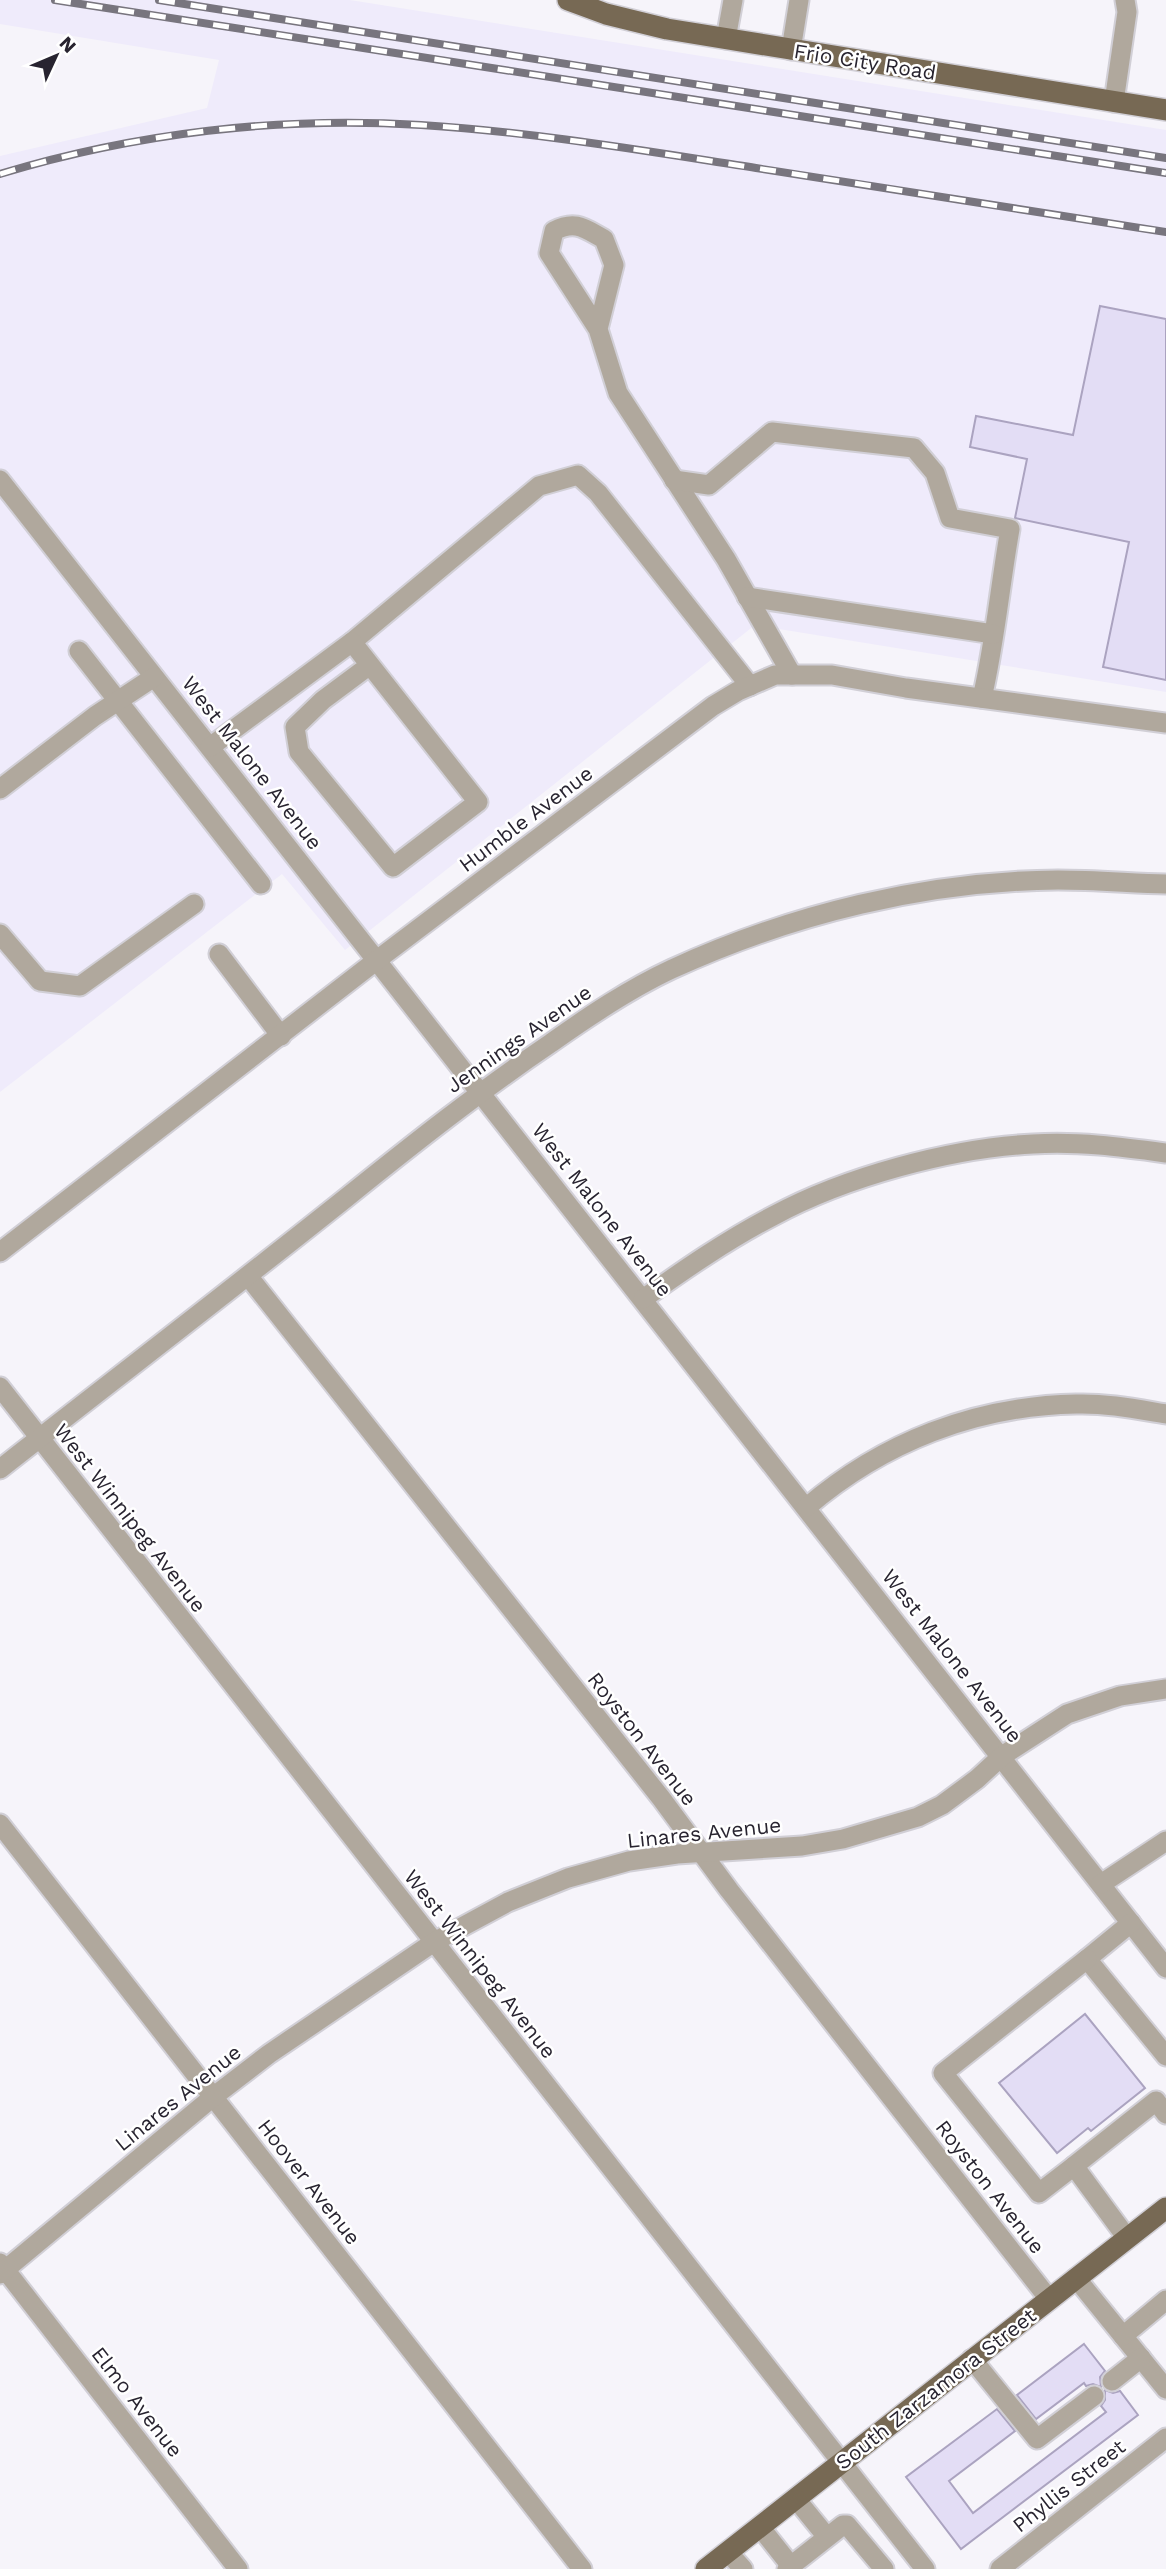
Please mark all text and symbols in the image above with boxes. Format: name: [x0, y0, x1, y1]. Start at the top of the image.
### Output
north arrow: [21, 21, 91, 91]
text: N: [55, 31, 81, 58]
street label: Frio City Road: [792, 38, 938, 85]
street label: West Malone Avenue: [177, 671, 328, 854]
street label: Humble Avenue: [454, 760, 597, 877]
street label: Jennings Avenue: [441, 979, 596, 1098]
street label: West Malone Avenue: [527, 1118, 678, 1301]
street label: West Winnipeg Avenue: [49, 1418, 212, 1617]
street label: West Malone Avenue: [877, 1564, 1028, 1747]
street label: Royston Avenue: [583, 1667, 702, 1810]
street label: Linares Avenue: [626, 1812, 782, 1853]
street label: West Winnipeg Avenue: [399, 1864, 562, 2063]
street label: Linares Avenue: [110, 2039, 246, 2156]
street label: Hoover Avenue: [253, 2114, 366, 2249]
street label: Royston Avenue: [931, 2115, 1050, 2258]
street label: South Zarzamora Street: [831, 2302, 1041, 2475]
street label: Elmo Avenue: [87, 2342, 188, 2462]
street label: Phyllis Street: [1007, 2434, 1130, 2537]

